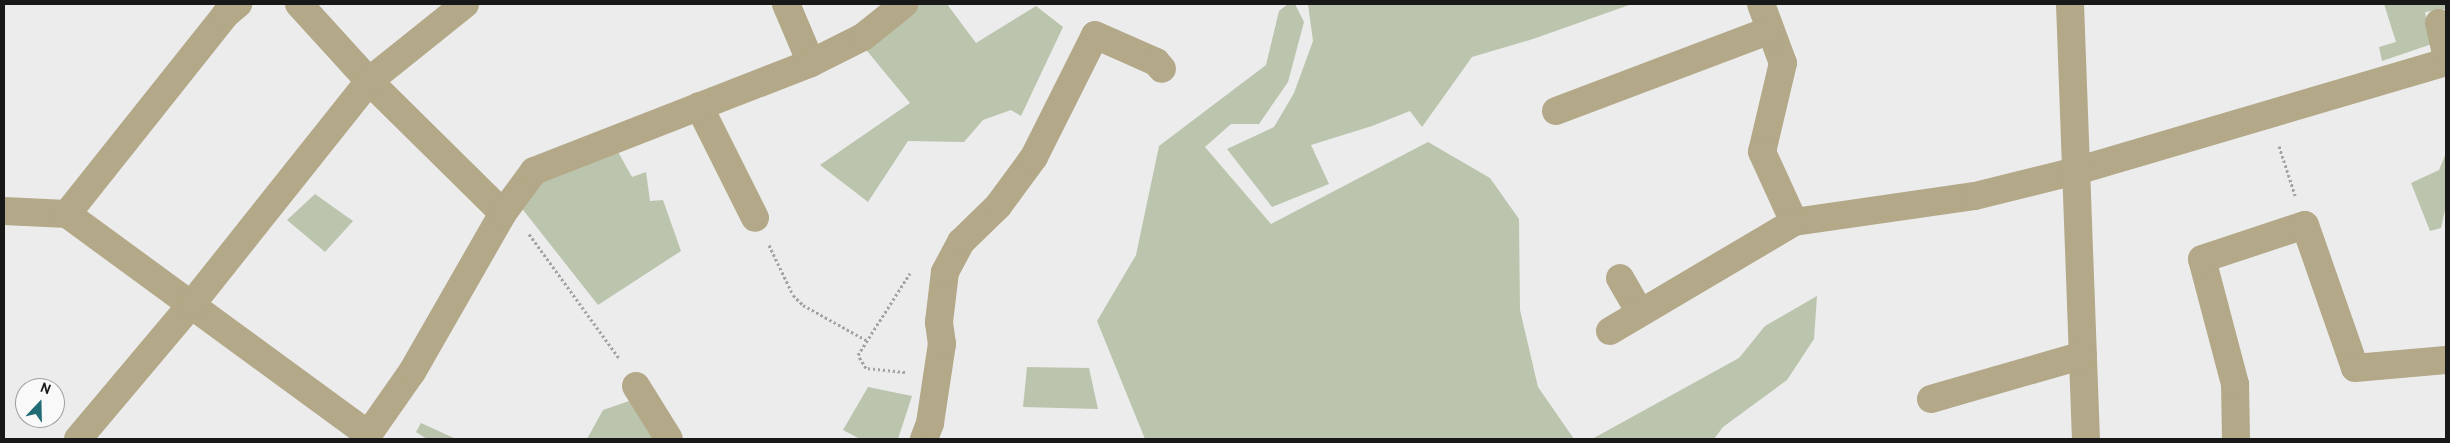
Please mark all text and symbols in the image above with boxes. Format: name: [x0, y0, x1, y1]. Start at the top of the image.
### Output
north arrow: [15, 378, 65, 428]
text: N: [37, 380, 53, 399]

